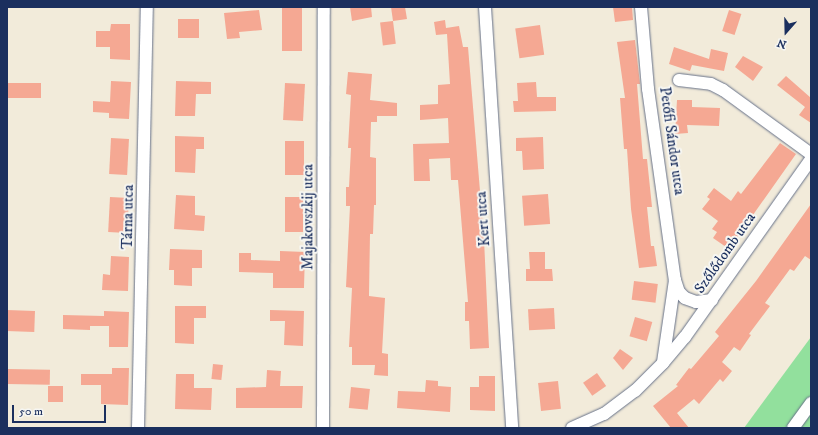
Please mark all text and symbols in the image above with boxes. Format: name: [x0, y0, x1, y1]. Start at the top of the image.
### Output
north arrow: [766, 12, 806, 52]
text: N: [775, 35, 789, 51]
street label: Petőfi Sándor utca: [656, 86, 688, 196]
street label: Majakovszkij utca: [299, 164, 317, 270]
street label: Tárna utca: [118, 185, 138, 249]
street label: Kert utca: [472, 191, 494, 247]
street label: Szőlődomb utca: [691, 209, 759, 297]
scale bar: [14, 397, 108, 423]
text: 50 m: [19, 404, 43, 419]

